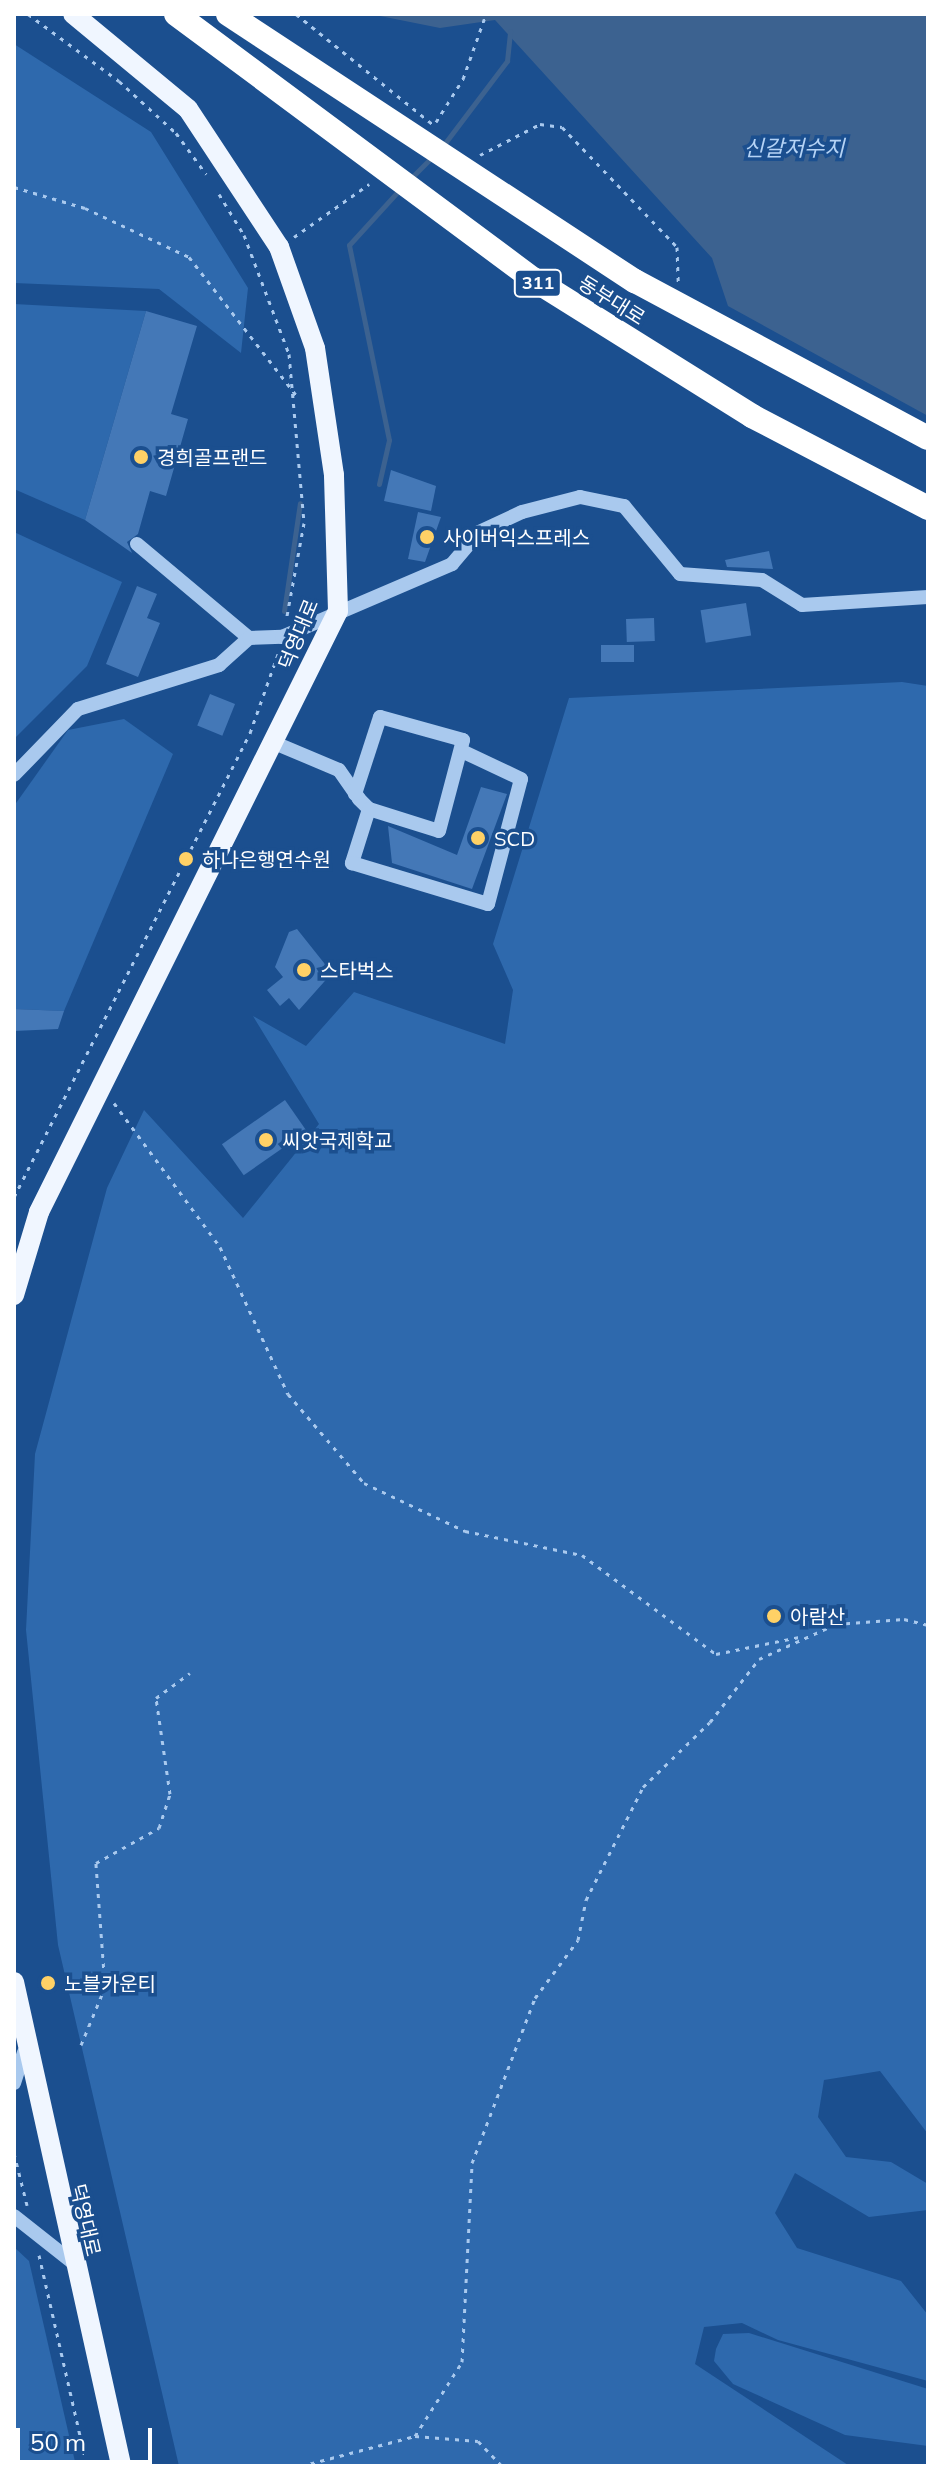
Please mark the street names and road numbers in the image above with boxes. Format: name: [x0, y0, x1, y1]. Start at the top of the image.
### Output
road number: 311: [512, 269, 564, 297]
street label: 동부대로: [574, 270, 650, 330]
street label: 덕영대로: [273, 595, 323, 673]
street label: 덕영대로: [66, 2181, 106, 2259]

